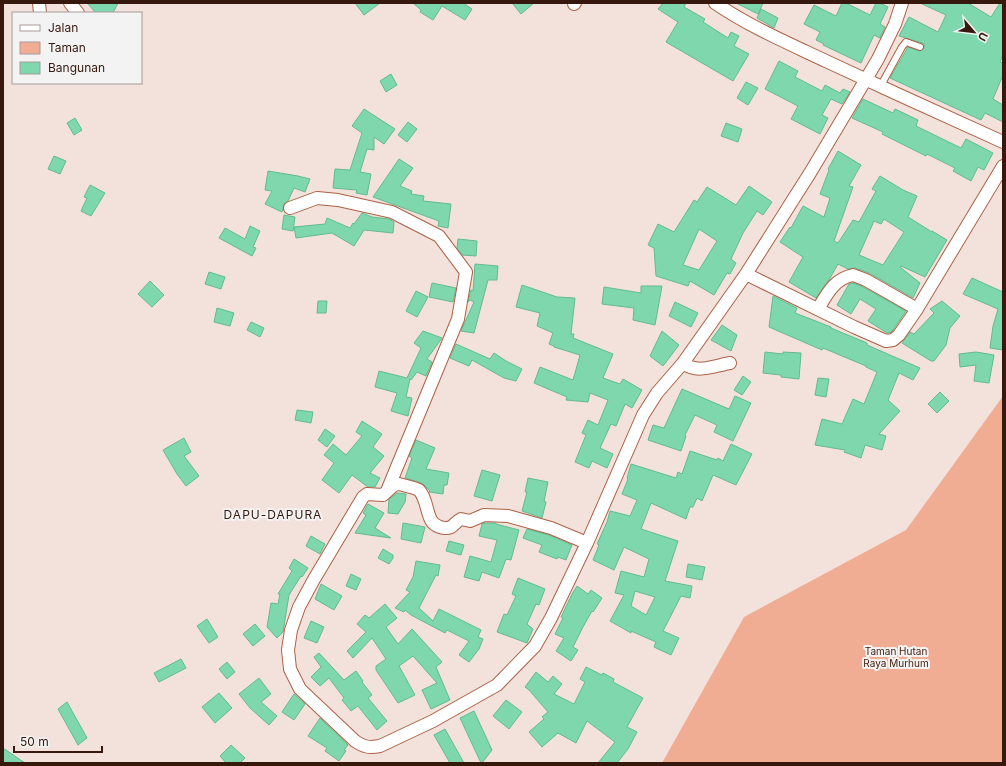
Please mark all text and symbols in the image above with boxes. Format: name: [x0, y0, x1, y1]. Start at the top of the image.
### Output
legend: [12, 12, 142, 84]
north arrow: [954, 12, 994, 52]
text: Jalan: [48, 20, 78, 35]
text: U: [975, 30, 991, 44]
text: Taman: [48, 40, 86, 55]
text: Bangunan: [48, 60, 105, 75]
district label: DAPU-DAPURA: [224, 507, 322, 522]
park label: Taman Hutan Raya Murhum: [863, 645, 929, 669]
scale bar: [14, 728, 102, 754]
text: 50 m: [20, 734, 49, 749]

